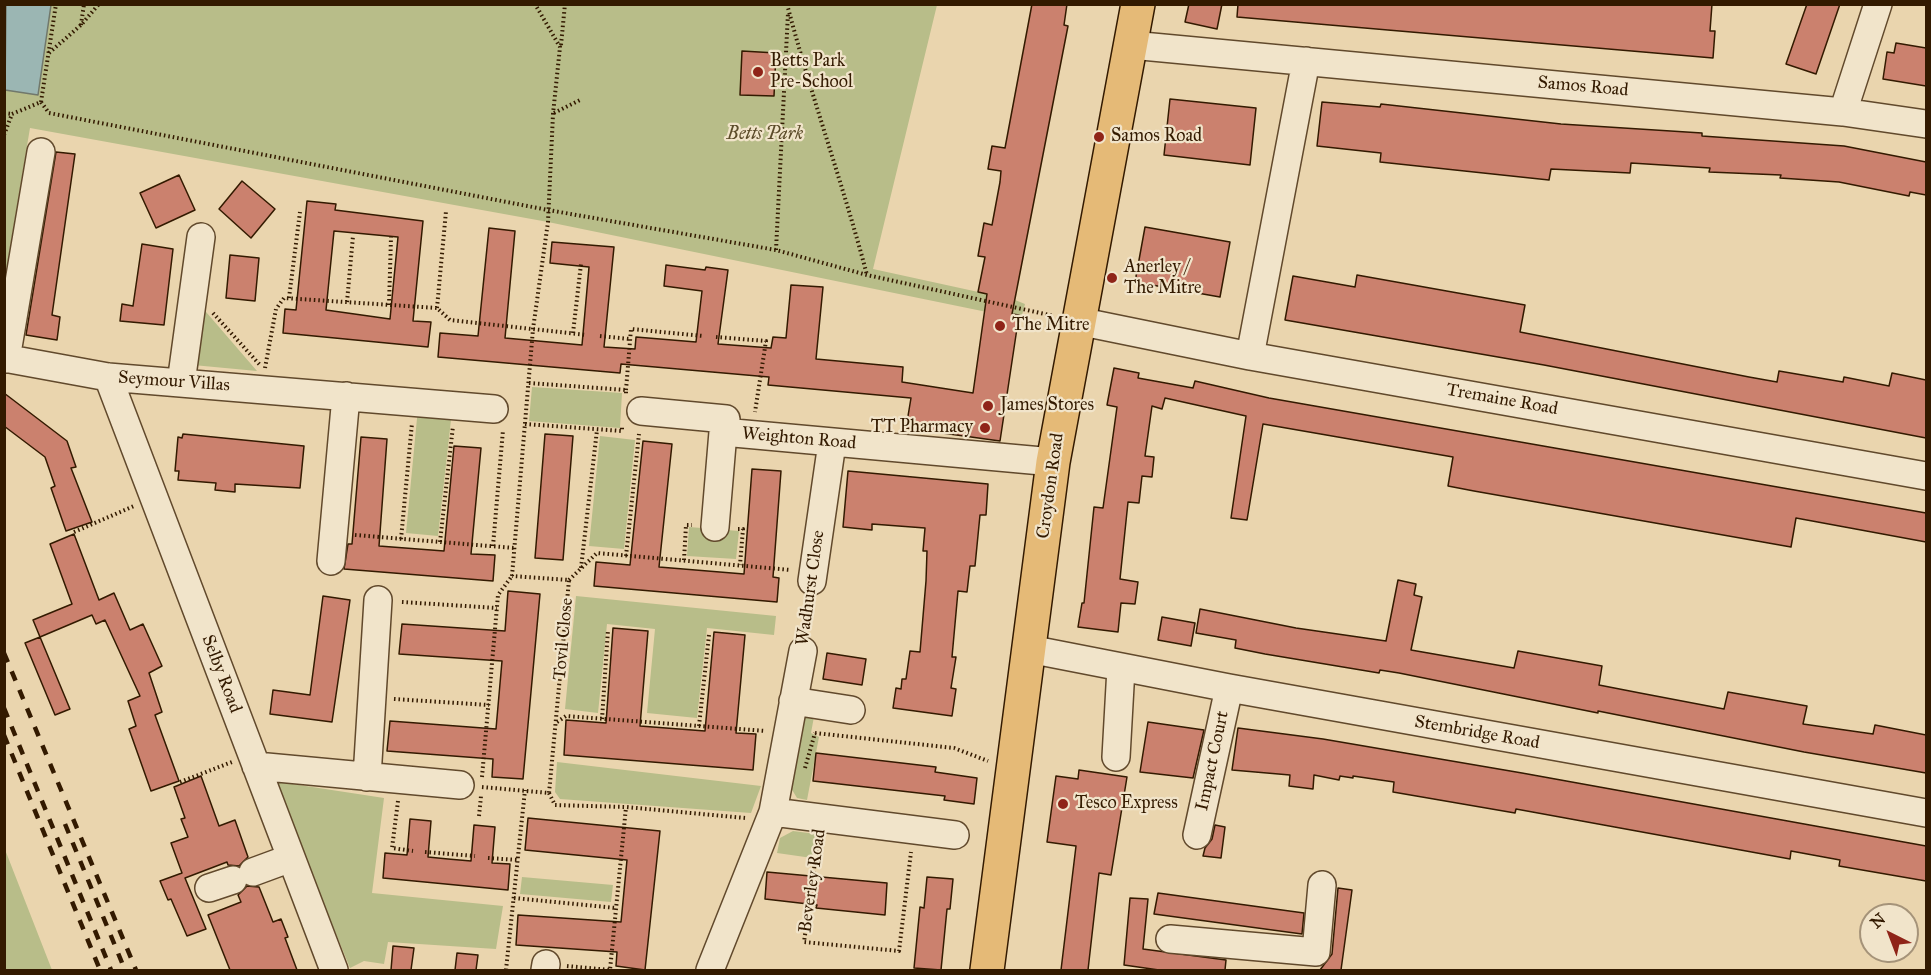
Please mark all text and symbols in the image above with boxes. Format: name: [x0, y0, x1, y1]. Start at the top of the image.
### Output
place label: Betts Park Pre-School: [770, 51, 853, 94]
marker: Betts Park Pre-School: [751, 65, 765, 79]
street label: Samos Road: [1537, 72, 1629, 102]
park label: Betts Park: [727, 124, 803, 146]
place label: Samos Road: [1111, 126, 1202, 148]
marker: Samos Road: [1092, 130, 1106, 144]
place label: Anerley / The Mitre: [1124, 257, 1202, 300]
marker: Anerley / The Mitre: [1105, 271, 1119, 285]
place label: The Mitre: [1012, 315, 1090, 337]
marker: The Mitre: [993, 319, 1007, 333]
street label: Seymour Villas: [117, 367, 231, 397]
street label: Tremaine Road: [1444, 380, 1560, 420]
place label: James Stores: [1000, 395, 1094, 417]
marker: James Stores: [981, 399, 995, 413]
place label: TT Pharmacy: [871, 417, 973, 439]
marker: TT Pharmacy: [978, 421, 992, 435]
street label: Weighton Road: [741, 423, 857, 455]
street label: Croydon Road: [1033, 432, 1069, 540]
street label: Wadhurst Close: [792, 529, 830, 647]
street label: Tovil Close: [550, 597, 578, 681]
street label: Selby Road: [196, 632, 246, 716]
street label: Impact Court: [1192, 709, 1234, 813]
street label: Stembridge Road: [1413, 711, 1541, 755]
place label: Tesco Express: [1075, 793, 1178, 815]
marker: Tesco Express: [1056, 797, 1070, 811]
street label: Beverley Road: [795, 828, 831, 934]
north arrow: [1859, 903, 1919, 963]
text: N: [1867, 909, 1889, 932]

